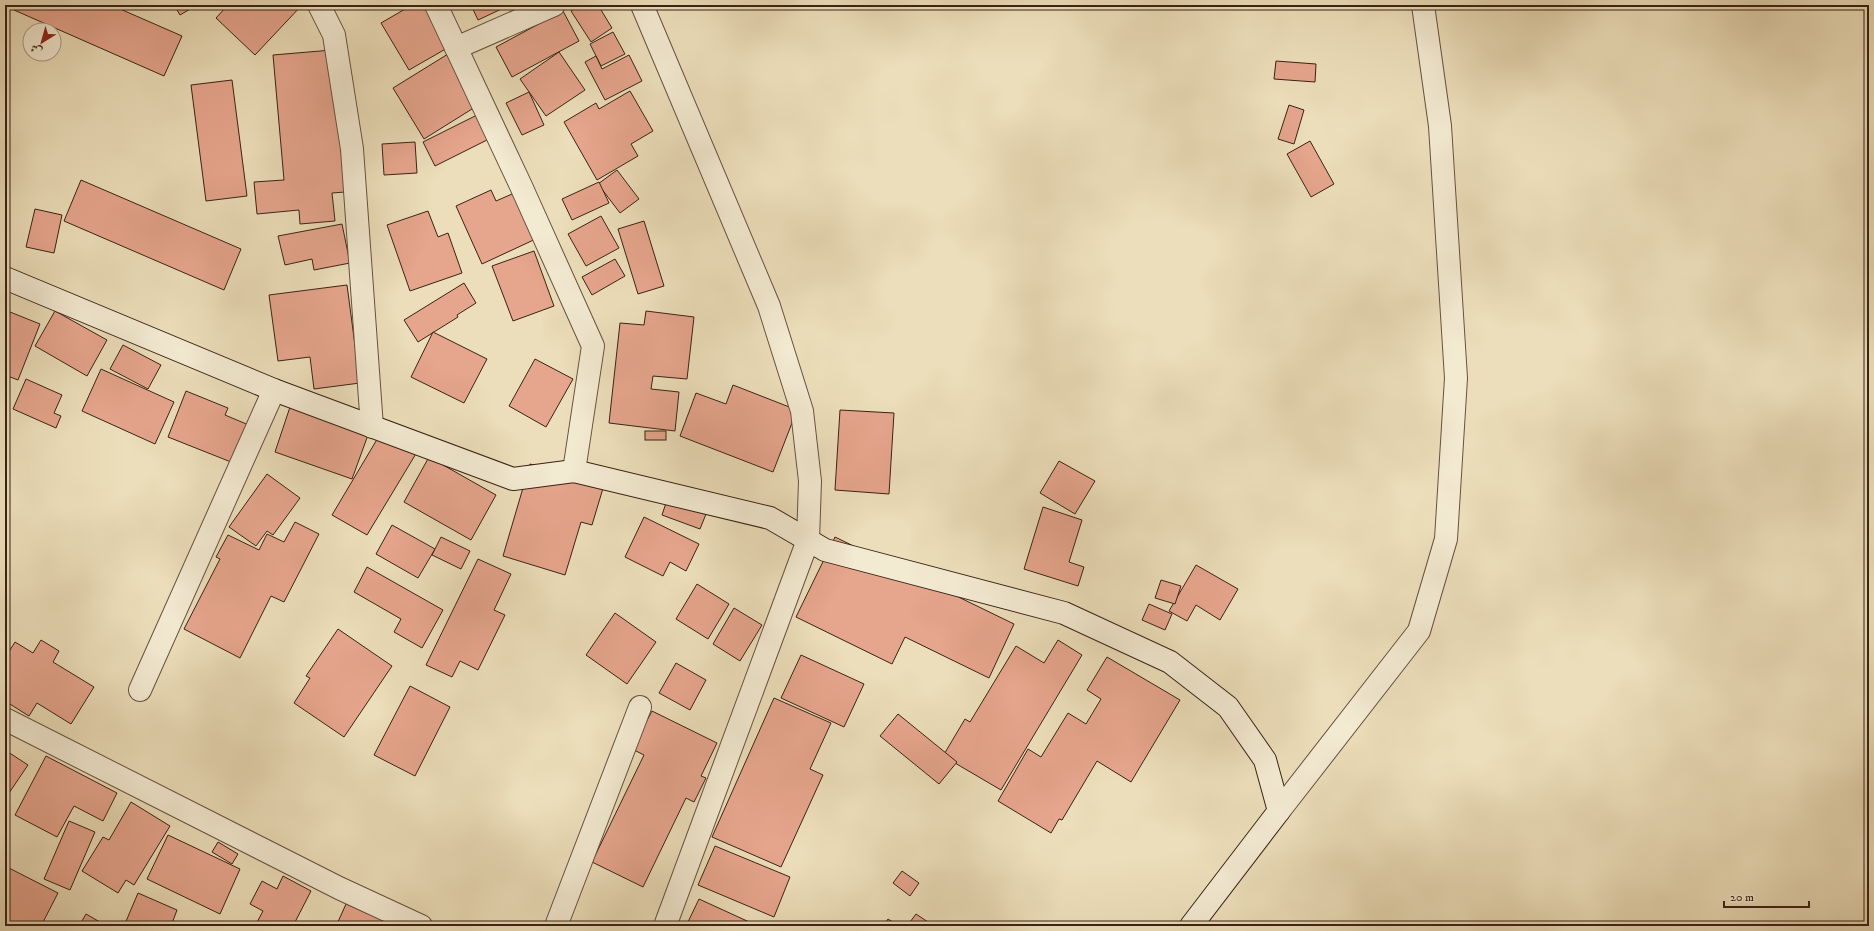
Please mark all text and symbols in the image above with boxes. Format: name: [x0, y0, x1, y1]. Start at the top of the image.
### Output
north arrow: [22, 22, 62, 62]
text: ش: [28, 40, 45, 58]
scale bar: [1724, 883, 1809, 909]
text: 20 m: [1730, 890, 1754, 905]

